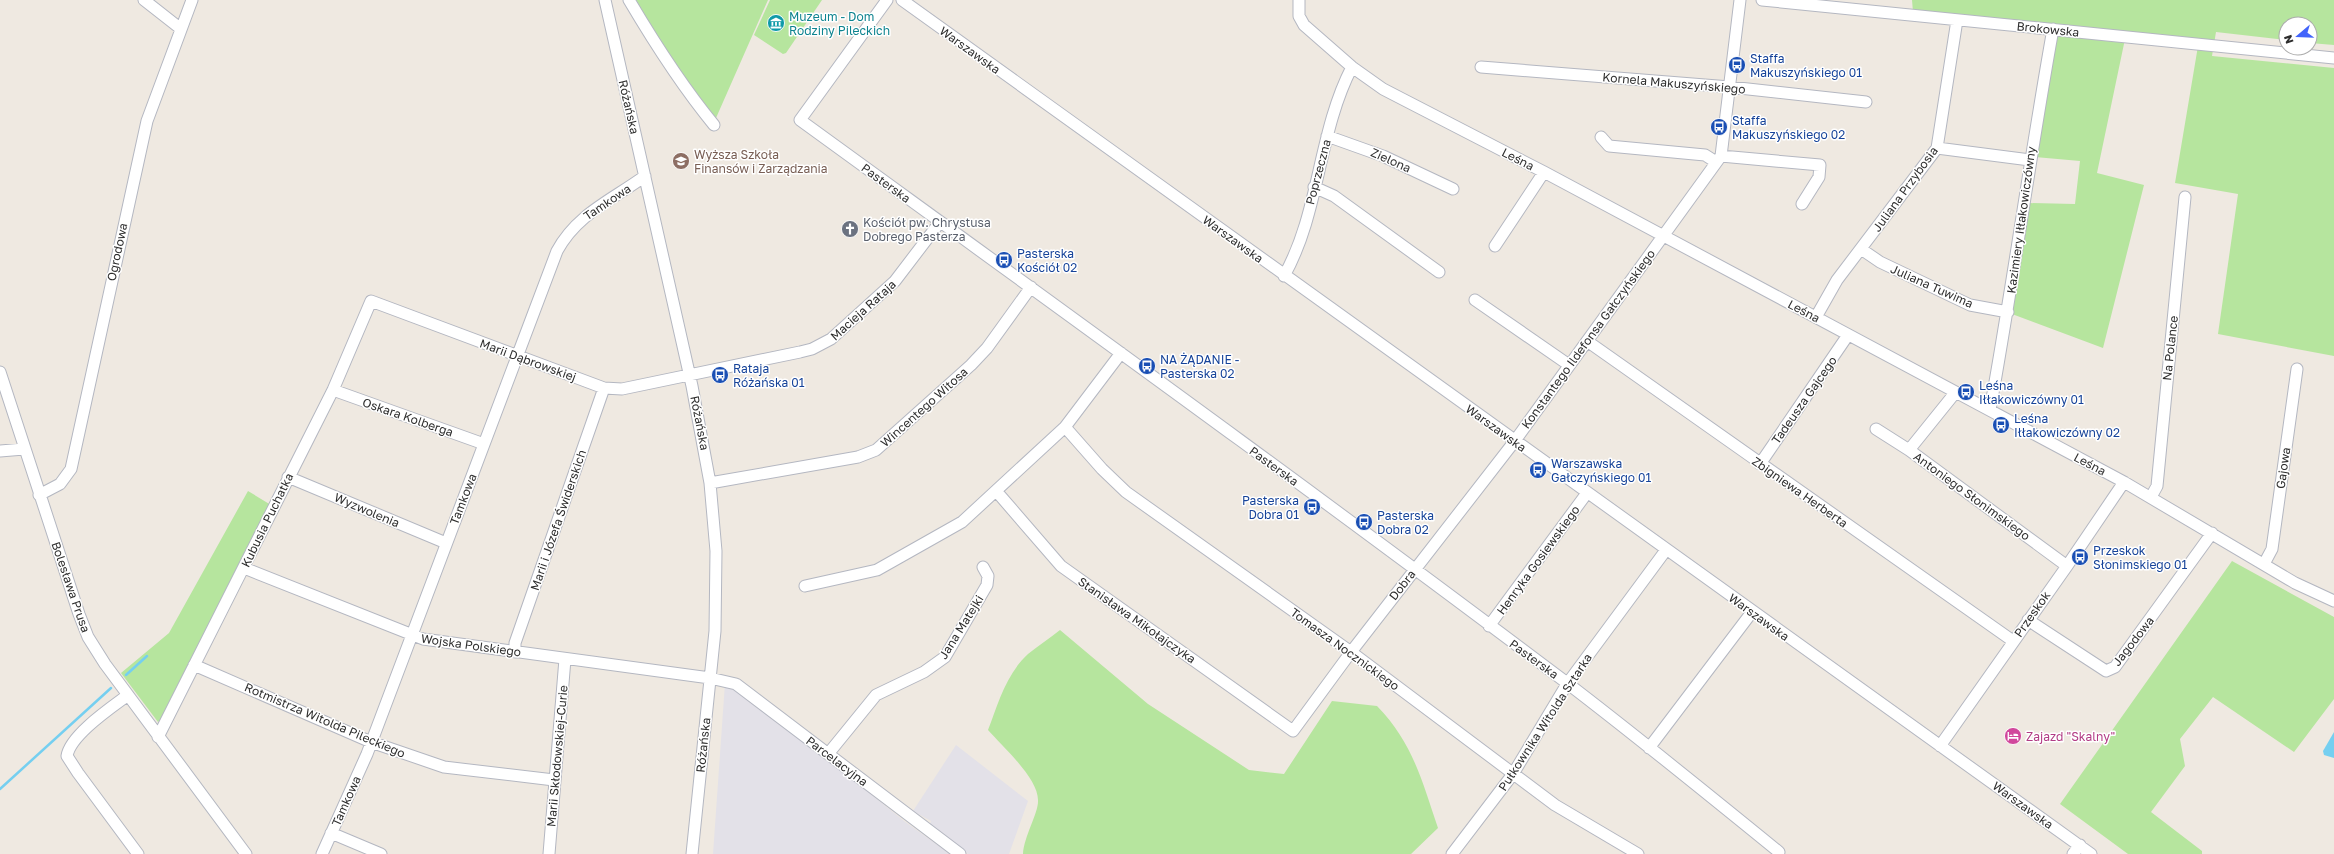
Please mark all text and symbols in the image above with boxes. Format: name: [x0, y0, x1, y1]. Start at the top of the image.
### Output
place label: Muzeum - Dom Rodziny Pileckich: [789, 9, 890, 38]
museum icon: Muzeum - Dom Rodziny Pileckich: [766, 13, 786, 33]
north arrow: [2278, 16, 2318, 56]
street label: Brokowska: [2016, 18, 2080, 40]
street label: Warszawska: [937, 23, 1003, 77]
text: N: [2281, 33, 2296, 45]
place label: Staffa Makuszyńskiego 01: [1750, 51, 1862, 80]
bus stop icon: Staffa Makuszyńskiego 01: [1727, 55, 1747, 75]
street label: Kornela Makuszyńskiego: [1602, 69, 1746, 97]
street label: Różańska: [615, 78, 643, 136]
place label: Staffa Makuszyńskiego 02: [1732, 113, 1845, 142]
bus stop icon: Staffa Makuszyńskiego 02: [1709, 117, 1729, 137]
street label: Poprzeczna: [1302, 138, 1334, 206]
street label: Juliana Przybosia: [1869, 144, 1941, 234]
street label: Zielona: [1369, 145, 1413, 175]
street label: Leśna: [1499, 145, 1537, 173]
street label: Kazimiery Iłłakowiczówny: [2003, 145, 2039, 294]
place label: Wyższa Szkoła Finansów i Zarządzania: [694, 147, 828, 176]
school or university icon: Wyższa Szkoła Finansów i Zarządzania: [671, 151, 691, 171]
street label: Pasterska: [858, 160, 914, 206]
street label: Tamkowa: [581, 181, 633, 223]
street label: Warszawska: [1200, 212, 1266, 266]
place label: Kościół pw. Chrystusa Dobrego Pasterza: [863, 215, 991, 244]
church icon: Kościół pw. Chrystusa Dobrego Pasterza: [840, 219, 860, 239]
street label: Ogrodowa: [104, 222, 130, 282]
place label: Pasterska Kościół 02: [1017, 246, 1077, 275]
street label: Konstantego Ildefonsa Gałczyńskiego: [1518, 246, 1658, 432]
bus stop icon: Pasterska Kościół 02: [994, 250, 1014, 270]
street label: Juliana Tuwima: [1888, 261, 1976, 311]
street label: Macieja Rataja: [827, 277, 899, 343]
street label: Leśna: [1785, 296, 1823, 326]
street label: Na Polance: [2159, 315, 2181, 381]
street label: Marii Dąbrowskiej: [478, 336, 578, 384]
place label: NA ŻĄDANIE - Pasterska 02: [1160, 352, 1240, 381]
street label: Tadeusza Gajcego: [1768, 353, 1840, 447]
bus stop icon: NA ŻĄDANIE - Pasterska 02: [1137, 356, 1157, 376]
place label: Rataja Różańska 01: [733, 361, 805, 390]
street label: Wincentego Witosa: [877, 364, 971, 450]
bus stop icon: Rataja Różańska 01: [710, 365, 730, 385]
place label: Leśna Iłłakowiczówny 01: [1979, 378, 2084, 407]
bus stop icon: Leśna Iłłakowiczówny 01: [1956, 382, 1976, 402]
street label: Oskara Kolberga: [361, 394, 455, 440]
street label: Różańska: [687, 394, 713, 452]
street label: Warszawska: [1463, 401, 1529, 455]
place label: Leśna Iłłakowiczówny 02: [2014, 411, 2120, 440]
bus stop icon: Leśna Iłłakowiczówny 02: [1991, 415, 2011, 435]
street label: Pasterska: [1246, 443, 1302, 489]
street label: Gajowa: [2273, 446, 2293, 490]
street label: Marii i Józefa Świderskich: [527, 448, 589, 592]
street label: Antoniego Słonimskiego: [1911, 449, 2033, 543]
street label: Leśna: [2071, 449, 2109, 479]
street label: Zbigniewa Herberta: [1749, 453, 1851, 531]
place label: Warszawska Gałczyńskiego 01: [1551, 456, 1651, 485]
bus stop icon: Warszawska Gałczyńskiego 01: [1528, 460, 1548, 480]
street label: Kubusia Puchatka: [238, 470, 296, 570]
street label: Tamkowa: [446, 471, 480, 527]
street label: Wyzwolenia: [332, 490, 402, 530]
place label: Pasterska Dobra 01: [1242, 493, 1299, 522]
bus stop icon: Pasterska Dobra 01: [1302, 497, 1322, 517]
street label: Henryka Gosiewskiego: [1493, 502, 1583, 618]
place label: Pasterska Dobra 02: [1377, 508, 1434, 537]
bus stop icon: Pasterska Dobra 02: [1354, 512, 1374, 532]
street label: Bolesława Prusa: [48, 540, 94, 634]
place label: Przeskok Słonimskiego 01: [2093, 543, 2187, 572]
bus stop icon: Przeskok Słonimskiego 01: [2070, 547, 2090, 567]
street label: Dobra: [1386, 567, 1418, 603]
street label: Stanisława Mikołajczyka: [1075, 574, 1199, 666]
street label: Przeskok: [2011, 588, 2053, 640]
street label: Warszawska: [1726, 590, 1792, 644]
street label: Jana Matejki: [935, 592, 987, 662]
street label: Tomasza Nocznickiego: [1288, 604, 1402, 694]
street label: Jagodowa: [2109, 613, 2157, 669]
street label: Wojska Polskiego: [420, 631, 522, 659]
street label: Pasterska: [1506, 636, 1562, 682]
street label: Pułkownika Witolda Sztarka: [1495, 650, 1595, 794]
street label: Rotmistrza Witolda Pileckiego: [242, 679, 408, 761]
street label: Marii Skłodowskiej-Curie: [543, 685, 571, 827]
street label: Różańska: [693, 717, 713, 773]
hotel icon: Zajazd "Skalny": [2003, 726, 2023, 746]
place label: Zajazd "Skalny": [2026, 729, 2115, 744]
street label: Parcelacyjna: [803, 733, 871, 789]
street label: Tamkowa: [328, 773, 364, 829]
street label: Warszawska: [1990, 778, 2056, 832]

